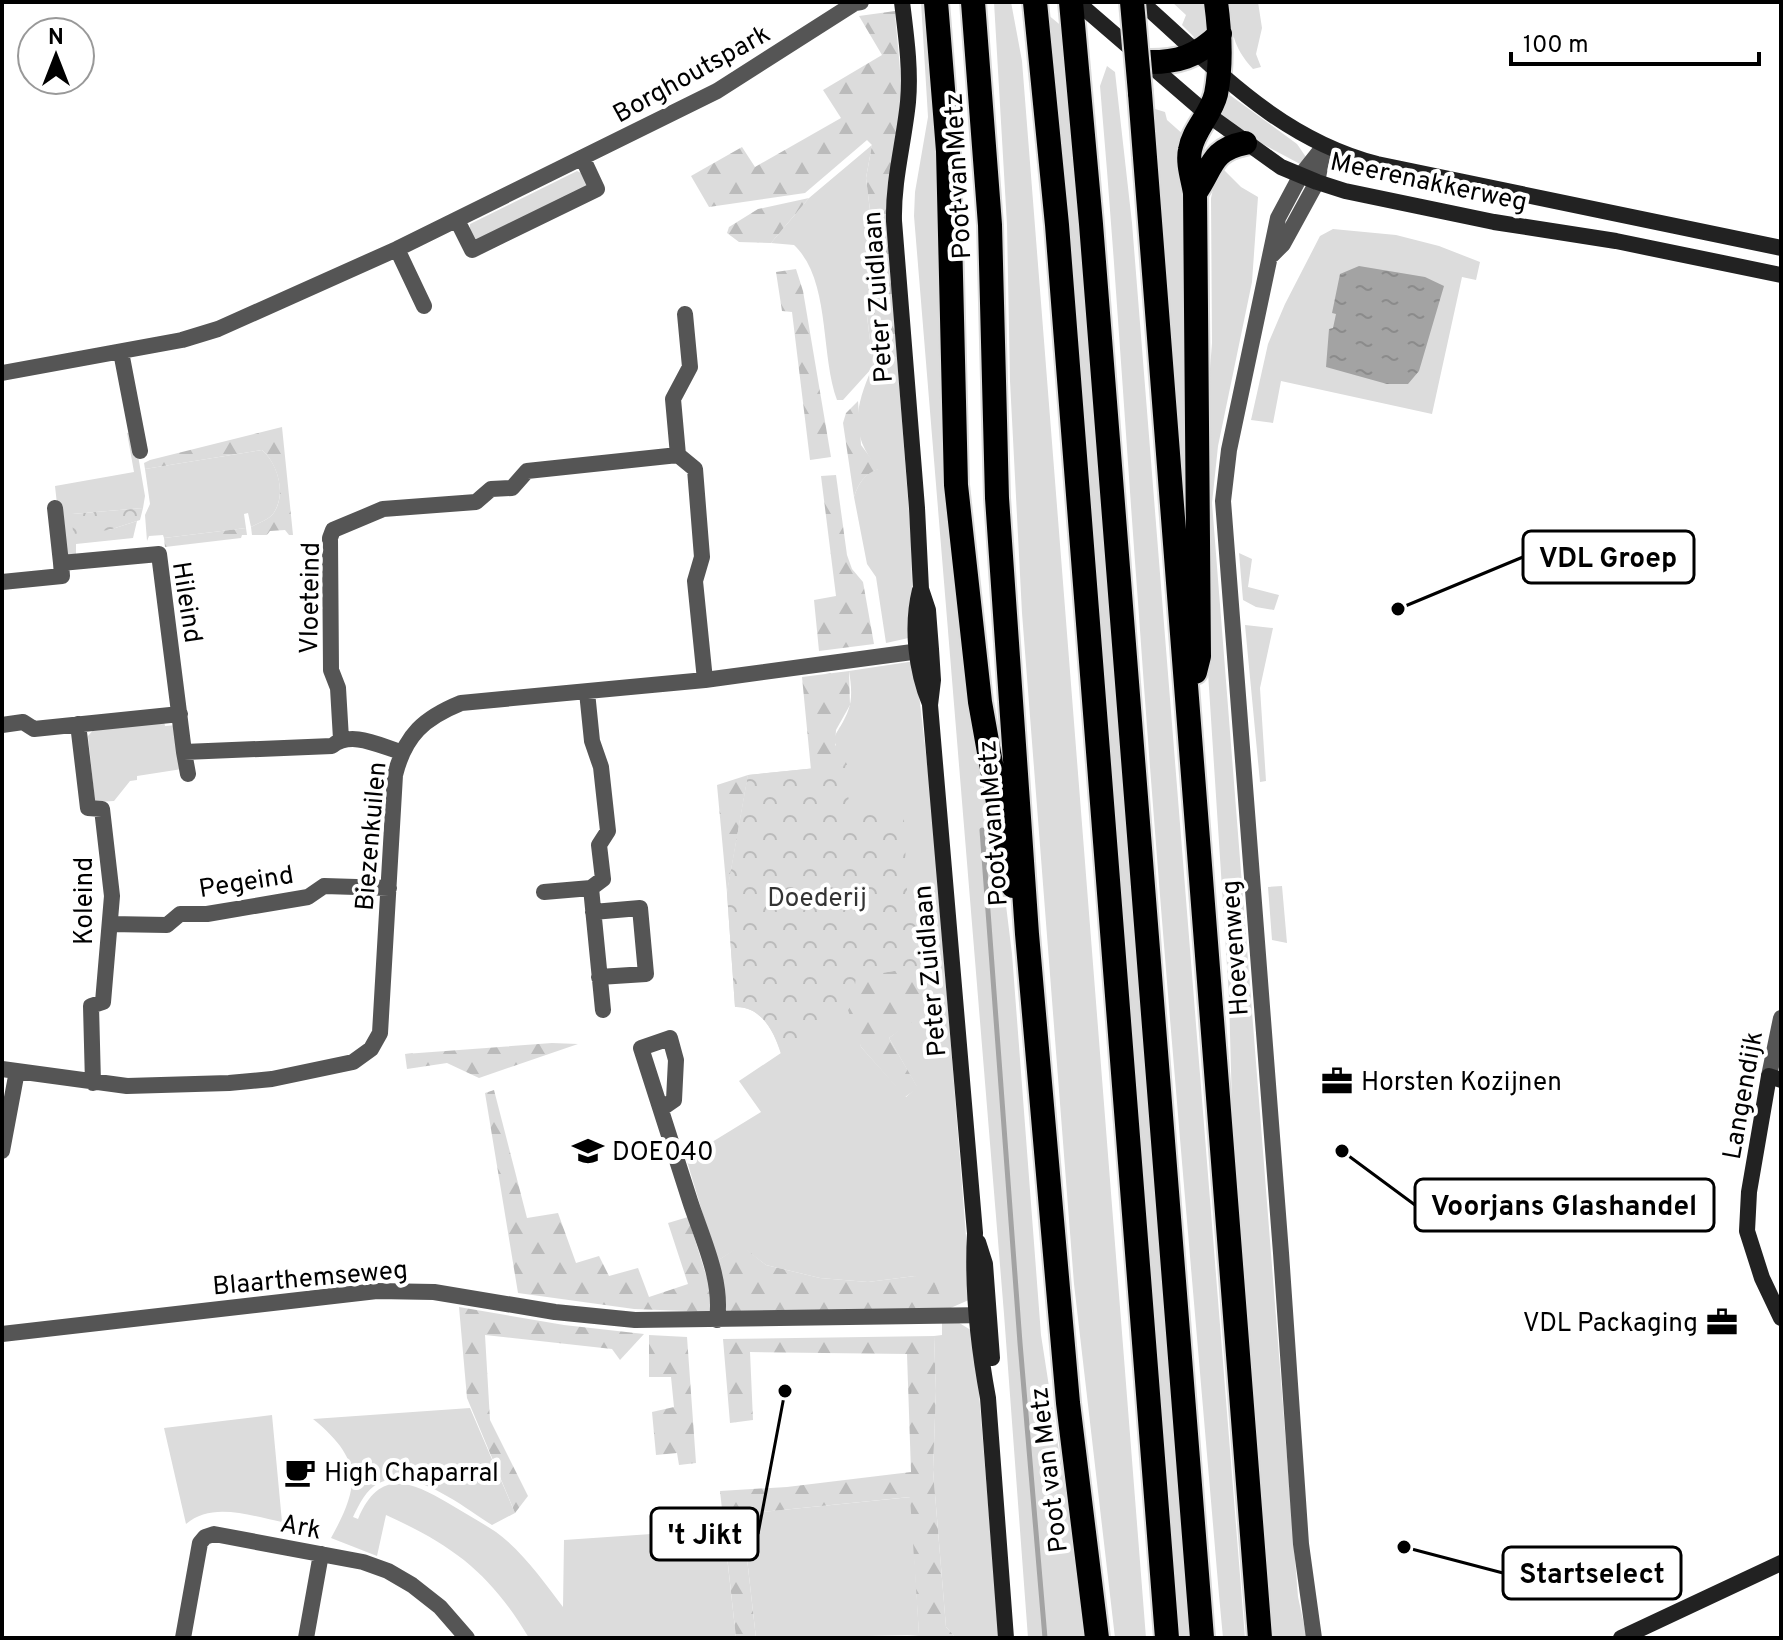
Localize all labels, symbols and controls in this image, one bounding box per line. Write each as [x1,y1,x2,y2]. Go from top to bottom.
north arrow [16,16,96,96]
scale bar [1511,16,1759,66]
street label: Borghoutspark [608,18,777,132]
text: N [48,25,64,52]
text: 100 m [1523,31,1589,61]
street label: Poot van Metz [939,92,980,260]
street label: Meerenakkerweg [1327,146,1530,220]
street label: Peter Zuidlaan [857,210,902,384]
callout: VDL Groep [1523,531,1694,583]
street label: Vloeteind [294,542,329,654]
text: VDL Groep [1539,542,1677,578]
street label: Hileind [163,559,208,645]
street label: Poot van Metz [972,739,1017,907]
street label: Biezenkuilen [350,760,395,912]
street label: Koleind [69,857,102,945]
street label: Pegeind [197,860,296,907]
street label: Hoevenweg [1215,879,1258,1017]
park label: Doederij [767,883,867,916]
street label: Peter Zuidlaan [908,884,955,1058]
street label: Langendijk [1717,1029,1772,1162]
office icon: Horsten Kozijnen [1320,1064,1354,1098]
place label: Horsten Kozijnen [1361,1067,1562,1100]
school or university icon: DOE040 [571,1134,605,1168]
place label: DOE040 [612,1137,714,1170]
callout: Voorjans Glashandel [1415,1179,1714,1231]
text: Voorjans Glashandel [1431,1190,1697,1226]
street label: Blaarthemseweg [211,1255,409,1304]
office icon: VDL Packaging [1705,1305,1739,1339]
place label: VDL Packaging [1523,1308,1698,1341]
street label: Poot van Metz [1024,1385,1077,1554]
cafe icon: High Chaparral [283,1455,317,1489]
place label: High Chaparral [324,1458,499,1491]
street label: Ark [277,1508,324,1549]
callout: 't Jikt [651,1508,758,1560]
text: 't Jikt [668,1519,742,1555]
callout: Startselect [1503,1547,1681,1599]
text: Startselect [1519,1558,1665,1594]

